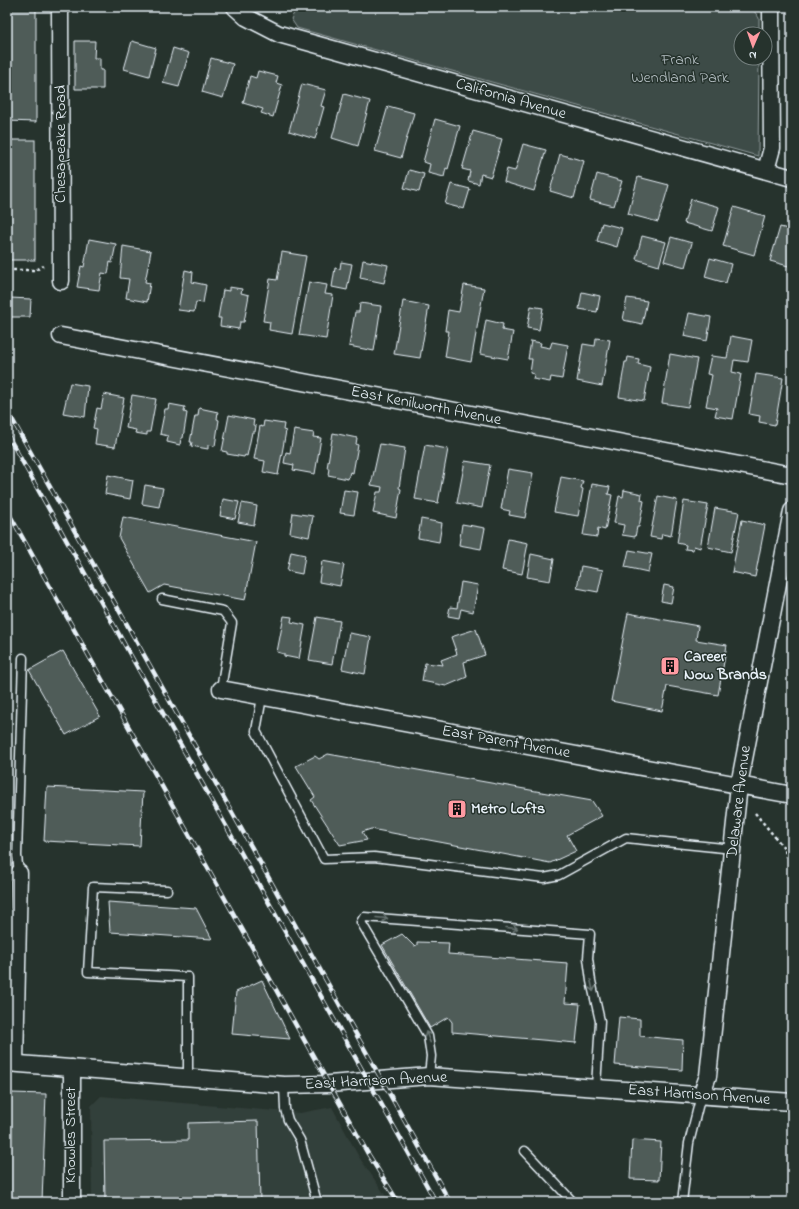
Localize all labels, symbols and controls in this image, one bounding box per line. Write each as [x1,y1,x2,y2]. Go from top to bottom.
north arrow [733,26,773,66]
text: N [749,47,757,63]
park label: Frank Wendland Park [631,48,730,90]
street label: California Avenue [453,72,570,126]
street label: Chesapeake Road [49,85,73,203]
street label: East Kenilworth Avenue [349,380,504,433]
place label: Career Now Brands [684,645,767,687]
building icon: Career Now Brands [659,655,681,677]
street label: East Parent Avenue [440,719,573,765]
street label: Delaware Avenue [720,743,758,861]
place label: Metro Lofts [471,797,545,821]
building icon: Metro Lofts [446,798,468,820]
one-way arrow [375,915,388,922]
one-way arrow [505,925,518,932]
one-way arrow [588,979,596,992]
one-way arrow [423,1032,431,1044]
street label: East Harrison Avenue [304,1065,449,1097]
street label: East Harrison Avenue [627,1078,772,1112]
street label: Knowles Street [59,1086,83,1183]

